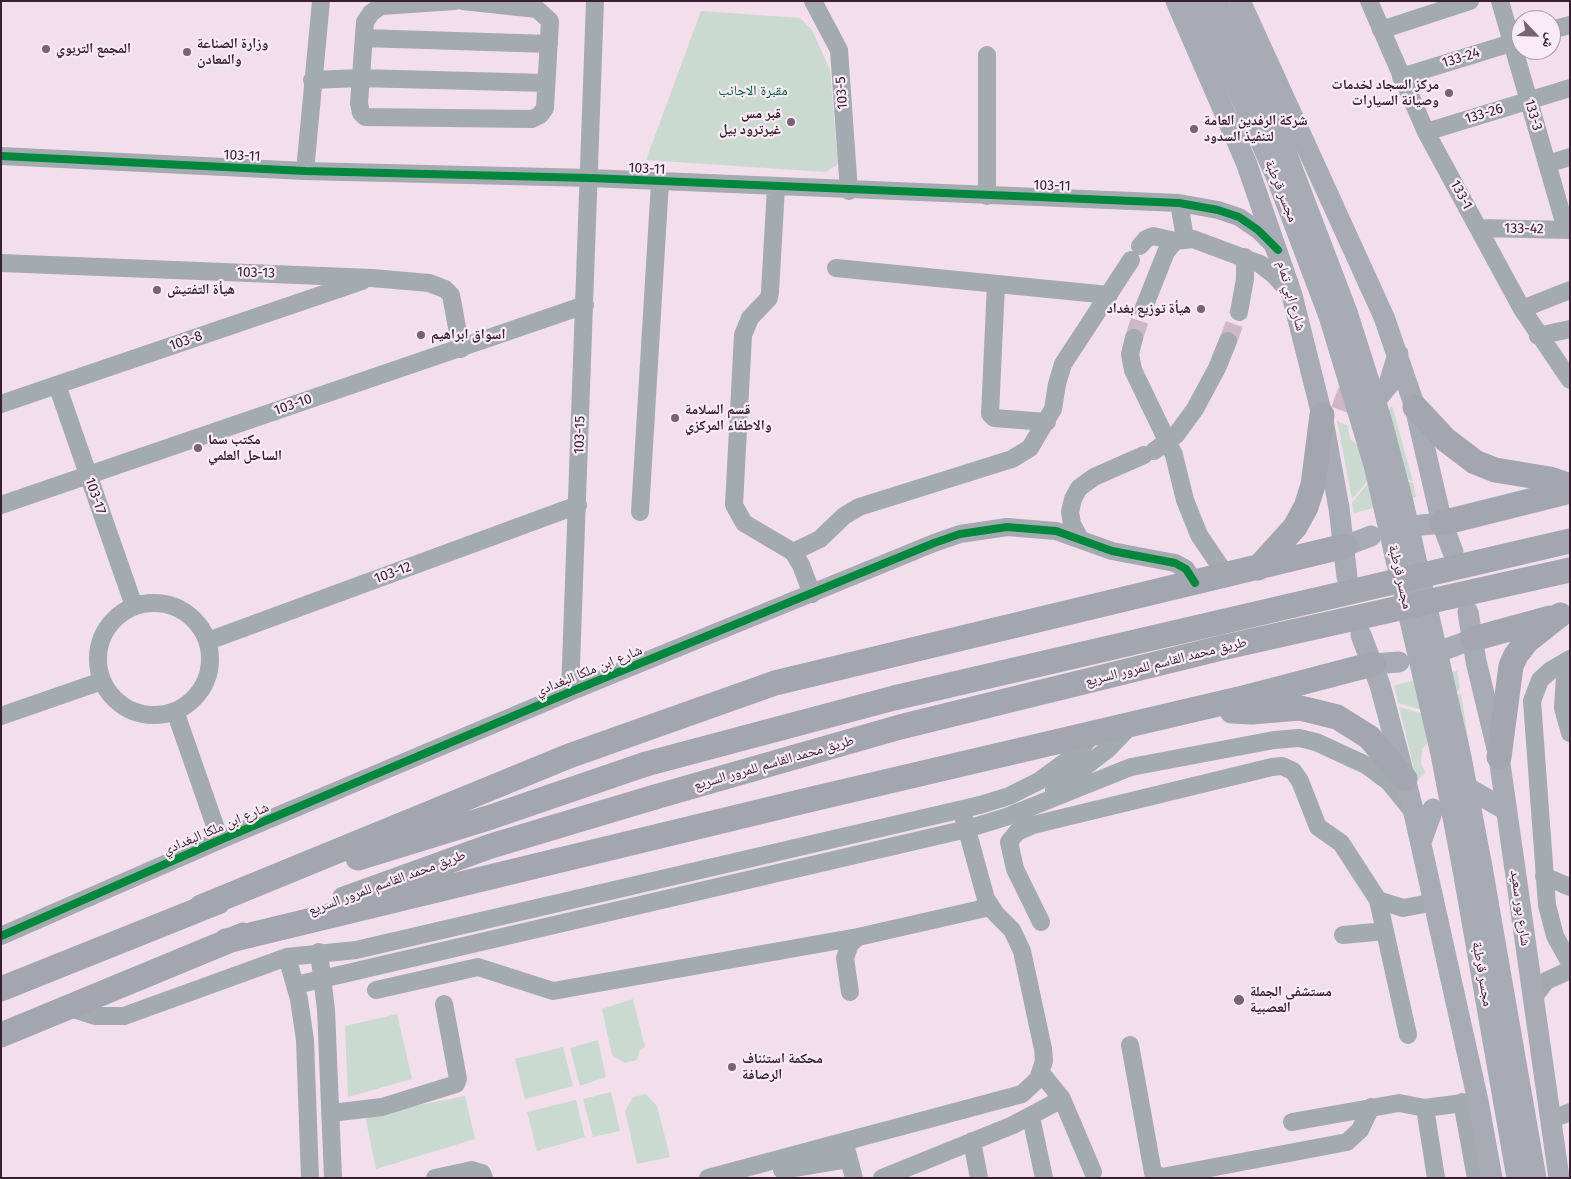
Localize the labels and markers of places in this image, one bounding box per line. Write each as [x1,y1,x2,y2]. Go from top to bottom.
place label: وزارة الصناعة والمعادن [197,36,268,68]
place label: المجمع التربوي [56,41,131,57]
marker: المجمع التربوي [40,43,52,55]
marker: وزارة الصناعة والمعادن [181,46,193,58]
place label: مركز السجاد لخدمات وصيانة السيارات [1331,77,1439,110]
marker: مركز السجاد لخدمات وصيانة السيارات [1443,87,1455,99]
place label: قبر مس غيرترود بيل [719,106,781,138]
place label: شركة الرفدين العامة لتنفيذ السدود [1204,113,1308,146]
marker: قبر مس غيرترود بيل [785,116,797,128]
marker: شركة الرفدين العامة لتنفيذ السدود [1188,123,1200,135]
place label: هيأة التفتيش [167,282,235,298]
marker: هيأة التفتيش [151,284,163,296]
place label: هيأة توزيع بغداد [1107,301,1191,317]
marker: هيأة توزيع بغداد [1195,303,1207,315]
place label: اسواق ابراهيم [431,327,505,343]
marker: اسواق ابراهيم [415,329,427,341]
place label: قسم السلامة والاطفاء المركزي [685,402,772,434]
marker: قسم السلامة والاطفاء المركزي [669,412,681,424]
place label: مكتب سما الساحل العلمي [208,432,282,464]
marker: مكتب سما الساحل العلمي [192,442,204,454]
place label: مستشفى الجملة العصبية [1250,984,1332,1016]
marker: مستشفى الجملة العصبية [1232,993,1246,1007]
place label: محكمة استئناف الرصافة [742,1051,823,1084]
marker: محكمة استئناف الرصافة [726,1061,738,1073]

